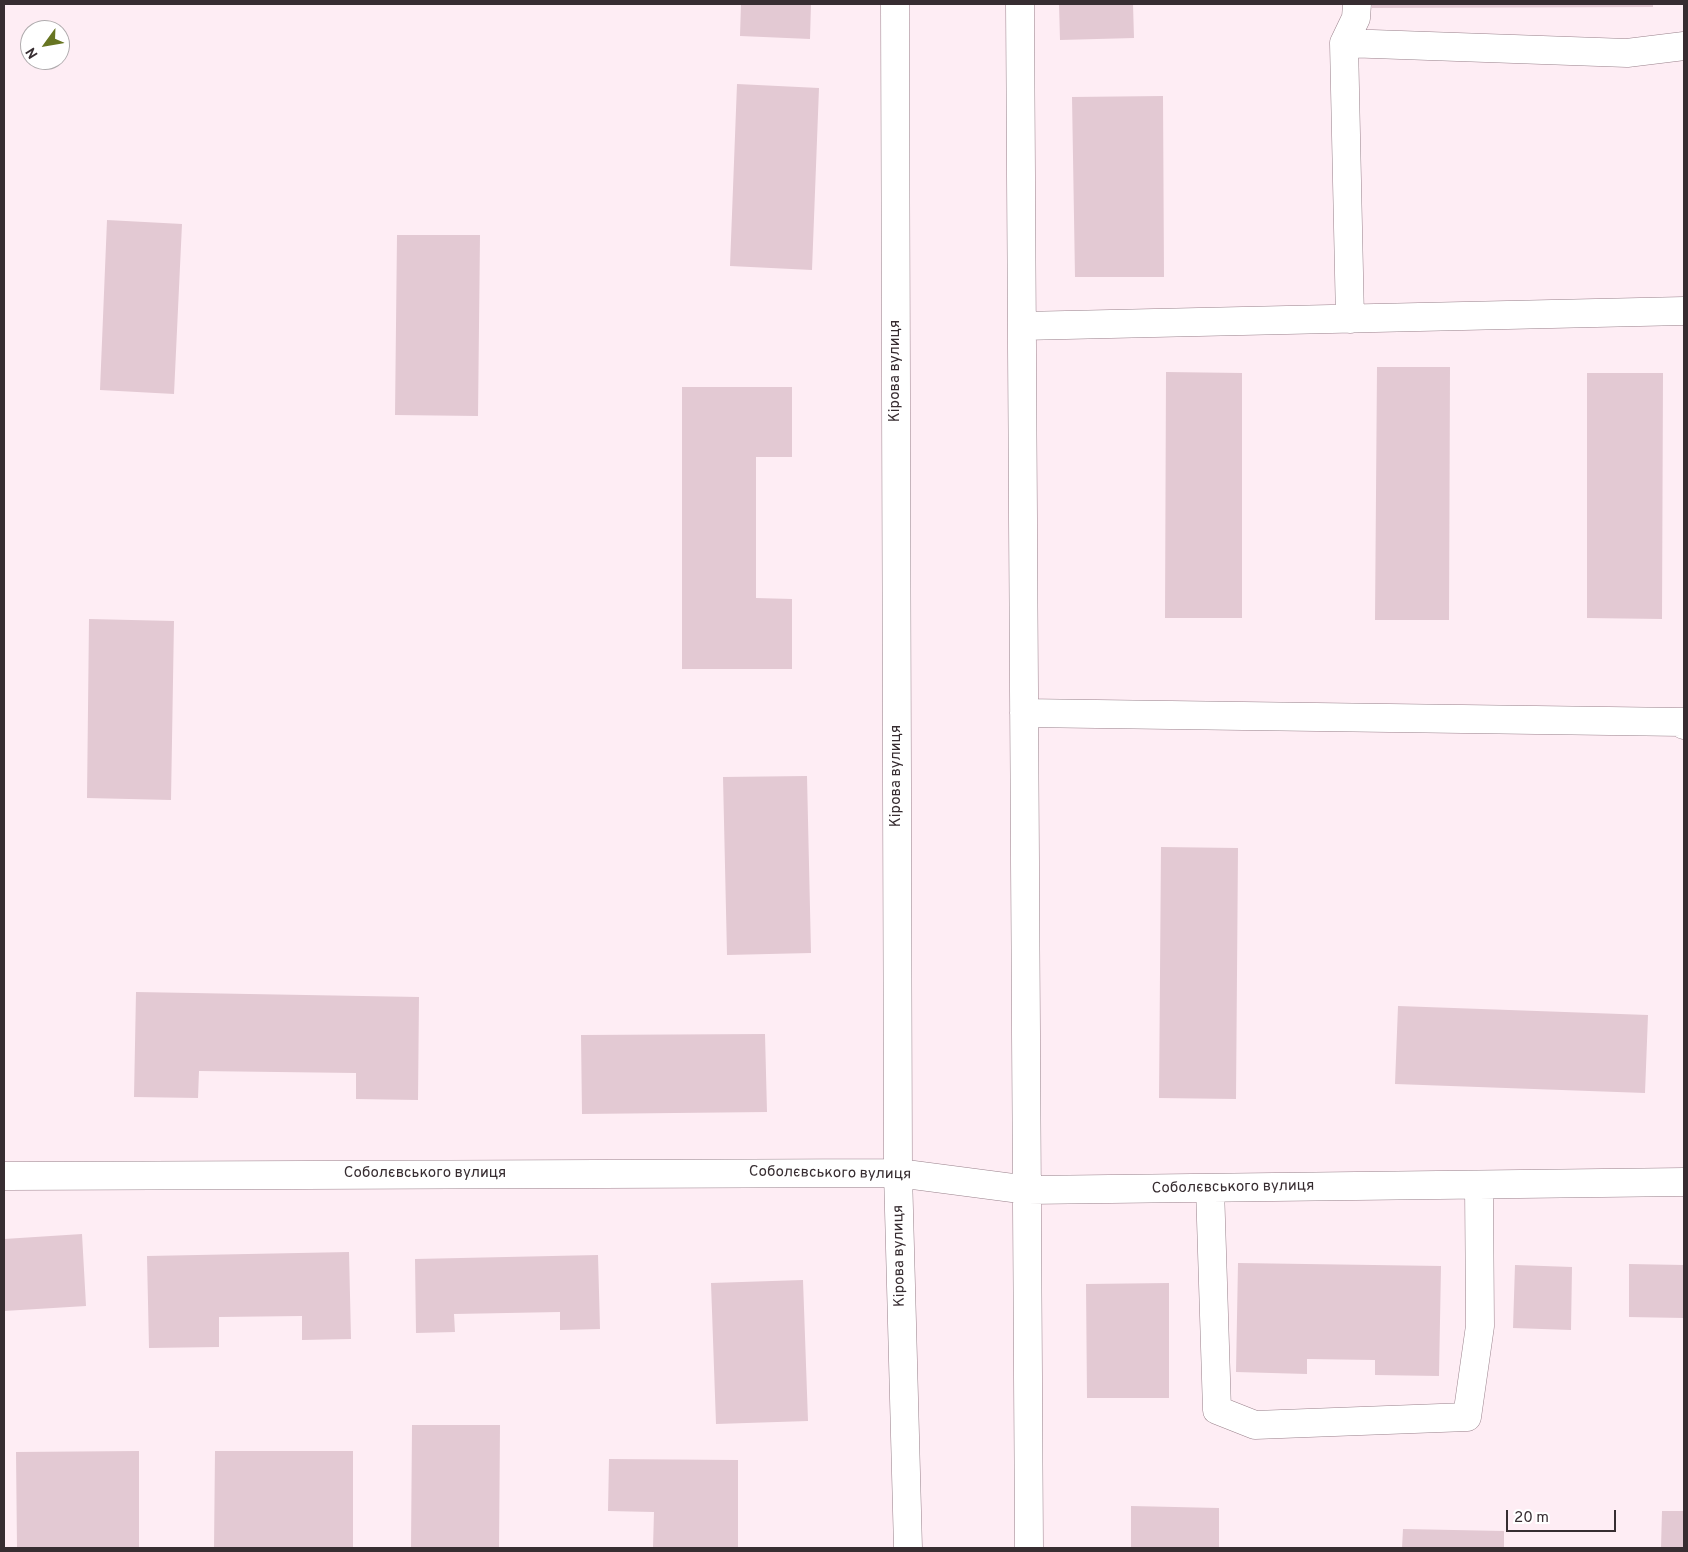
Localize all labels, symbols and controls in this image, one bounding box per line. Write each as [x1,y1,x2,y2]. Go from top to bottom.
north arrow [20,20,70,70]
text: N [23,44,43,61]
street label: Кірова вулиця [887,320,905,422]
street label: Кірова вулиця [888,725,906,827]
street label: Соболєвського вулиця [749,1164,911,1184]
street label: Соболєвського вулиця [344,1165,506,1183]
street label: Соболєвського вулиця [1152,1178,1314,1198]
street label: Кірова вулиця [890,1205,910,1307]
scale bar [1508,1500,1618,1532]
text: 20 m [1514,1509,1549,1528]

